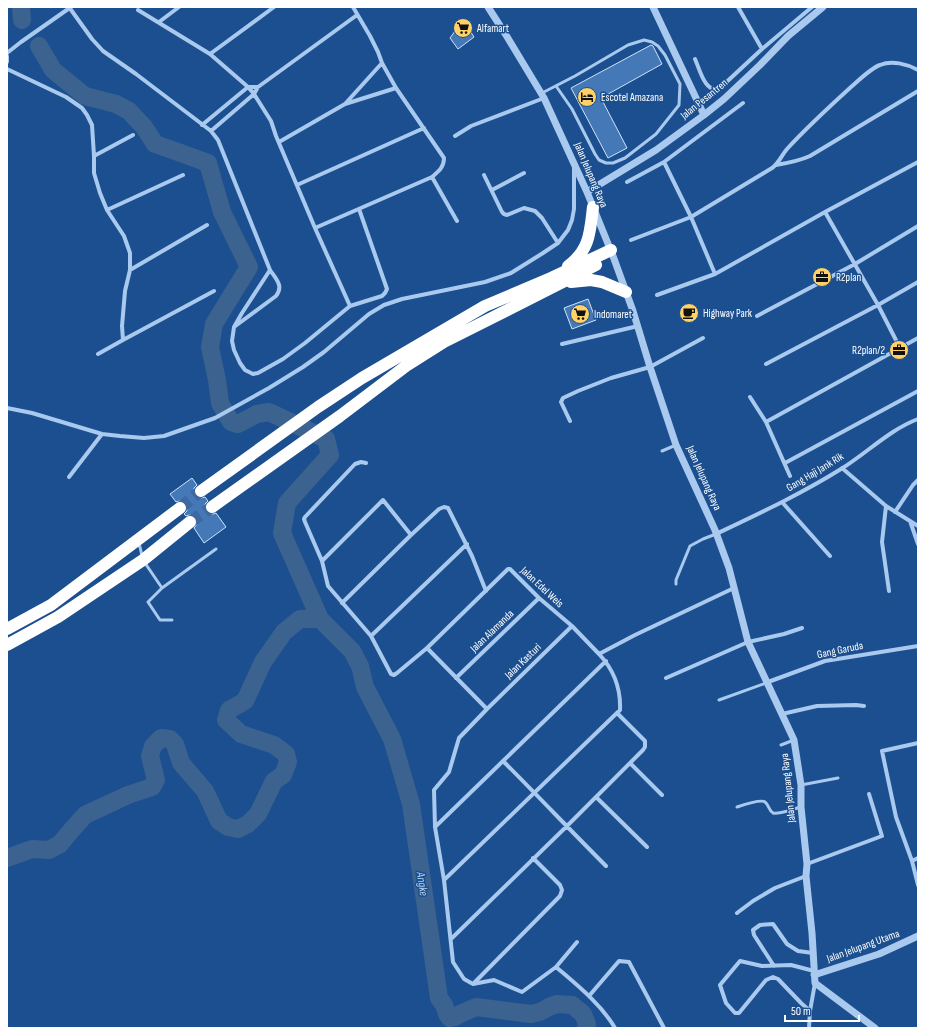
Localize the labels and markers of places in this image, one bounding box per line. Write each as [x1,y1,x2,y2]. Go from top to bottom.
supermarket icon: Alfamart [452,17,474,39]
place label: Alfamart [476,22,510,35]
hotel icon: Escotel Amazana [576,86,598,108]
place label: Escotel Amazana [601,91,663,104]
office icon: R2plan [811,266,833,288]
place label: R2plan [836,271,861,284]
cafe icon: Highway Park [678,302,700,324]
supermarket icon: Indomaret [569,303,591,325]
place label: Highway Park [703,307,753,320]
place label: Indomaret [594,308,633,321]
office icon: R2plan/2 [888,339,910,361]
place label: R2plan/2 [852,344,885,357]

